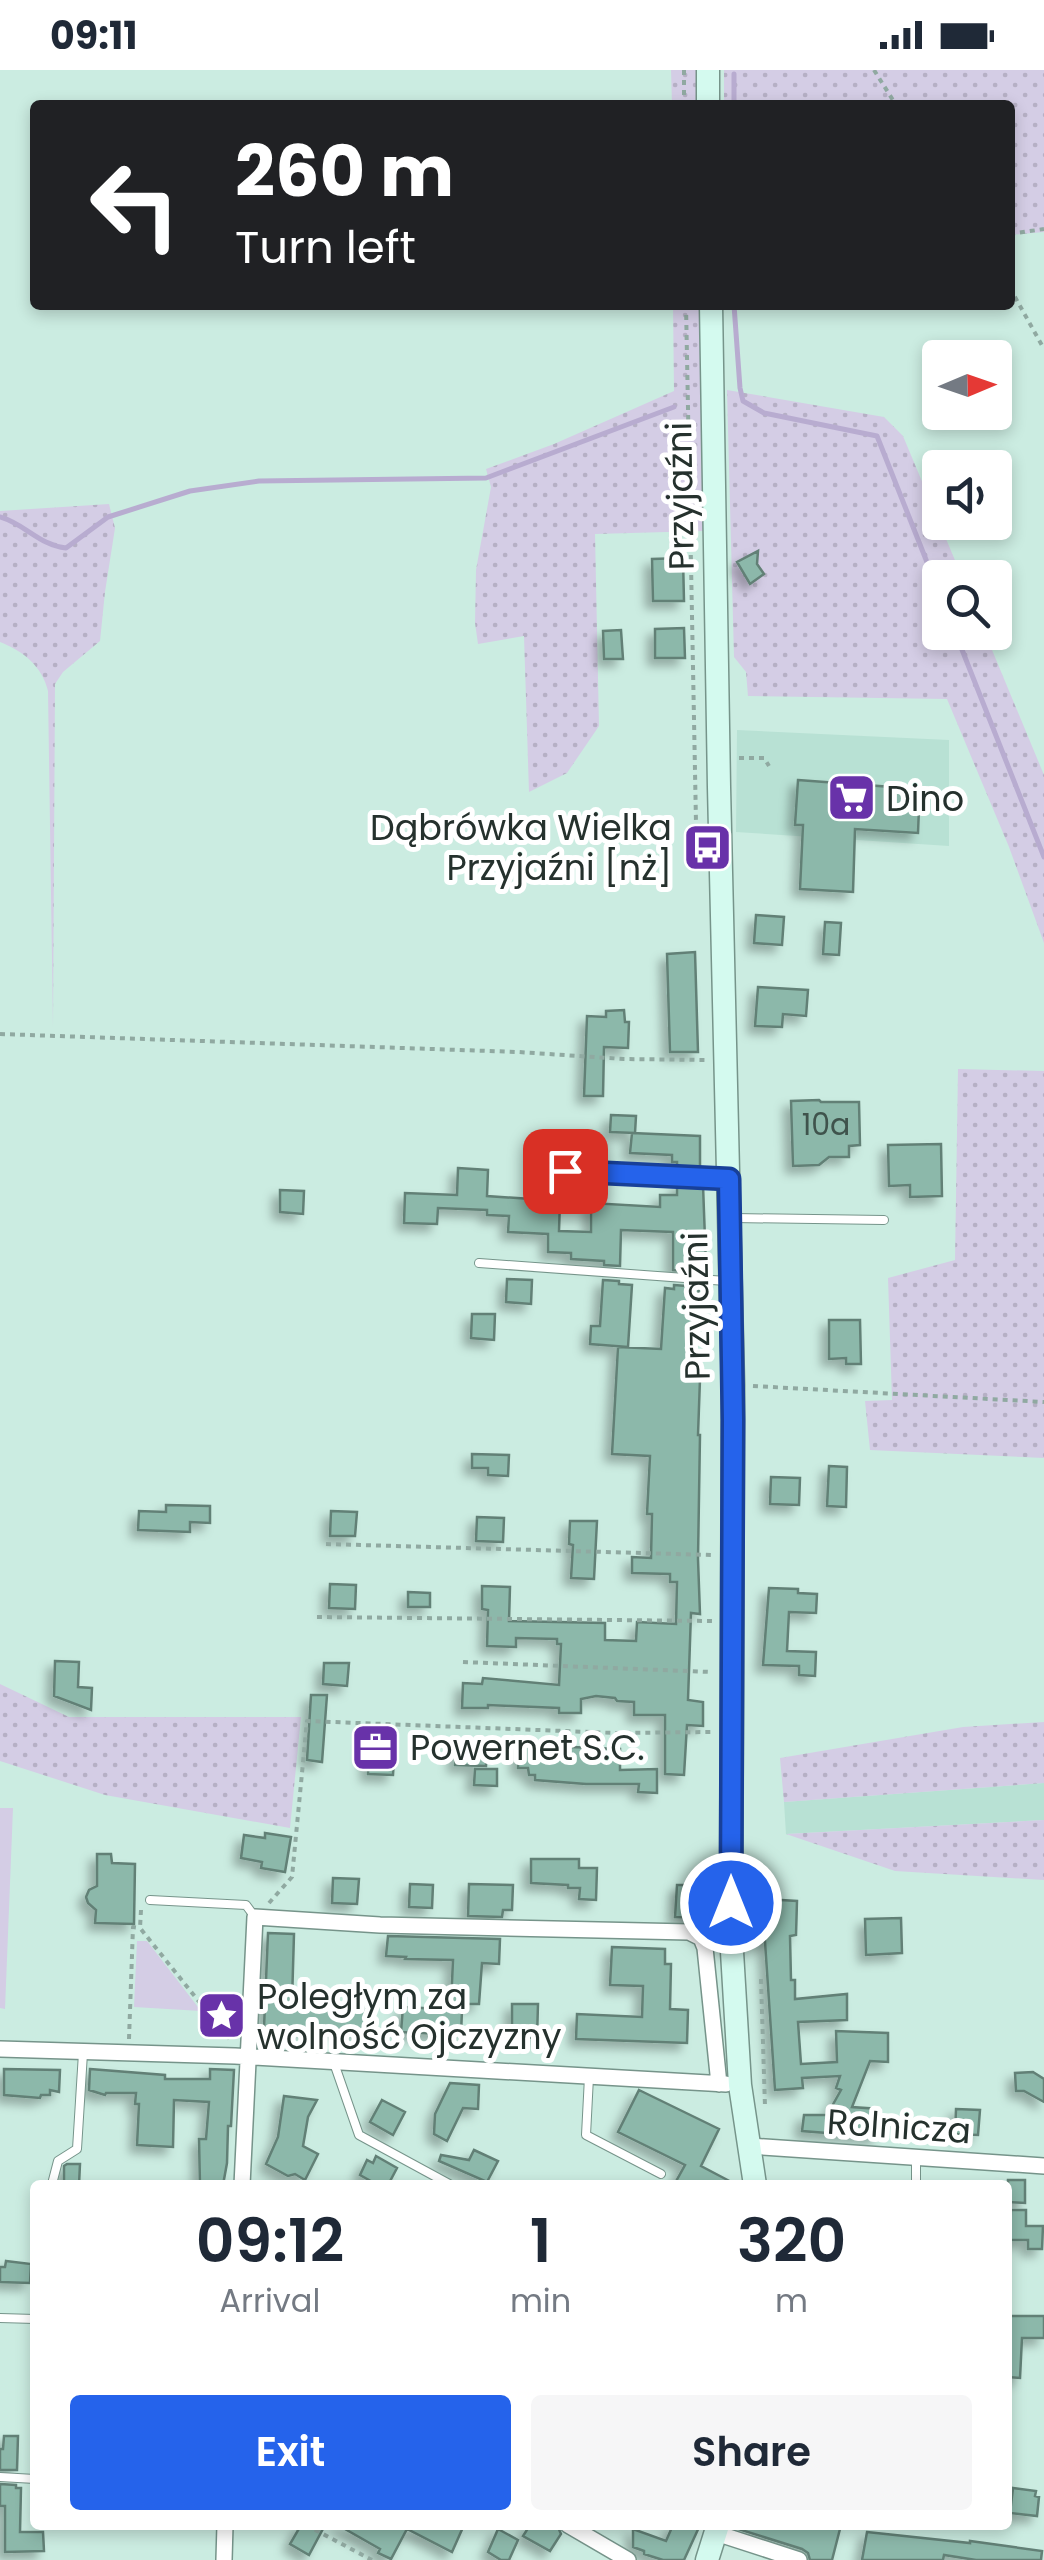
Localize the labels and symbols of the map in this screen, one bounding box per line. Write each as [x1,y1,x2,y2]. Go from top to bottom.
north arrow [922,340,1012,430]
street label: Przyjaźni [654,421,706,571]
supermarket icon: Dino [825,772,877,824]
place label: Dino [886,774,964,823]
place label: Dąbrówka Wielka Przyjaźni [nż] [370,803,672,892]
bus stop icon: Dąbrówka Wielka Przyjaźni [nż] [681,821,733,873]
house number: 10a [802,1103,850,1146]
pin [523,1129,608,1214]
street label: Przyjaźni [670,1231,722,1381]
office icon: Powernet S.C. [349,1721,401,1773]
place label: Powernet S.C. [410,1723,645,1772]
position arrow [679,1851,783,1955]
place label: Poległym za wolność Ojczyzny [257,1972,562,2061]
place icon: Poległym za wolność Ojczyzny [196,1990,248,2042]
street label: Rolnicza [825,2097,973,2155]

